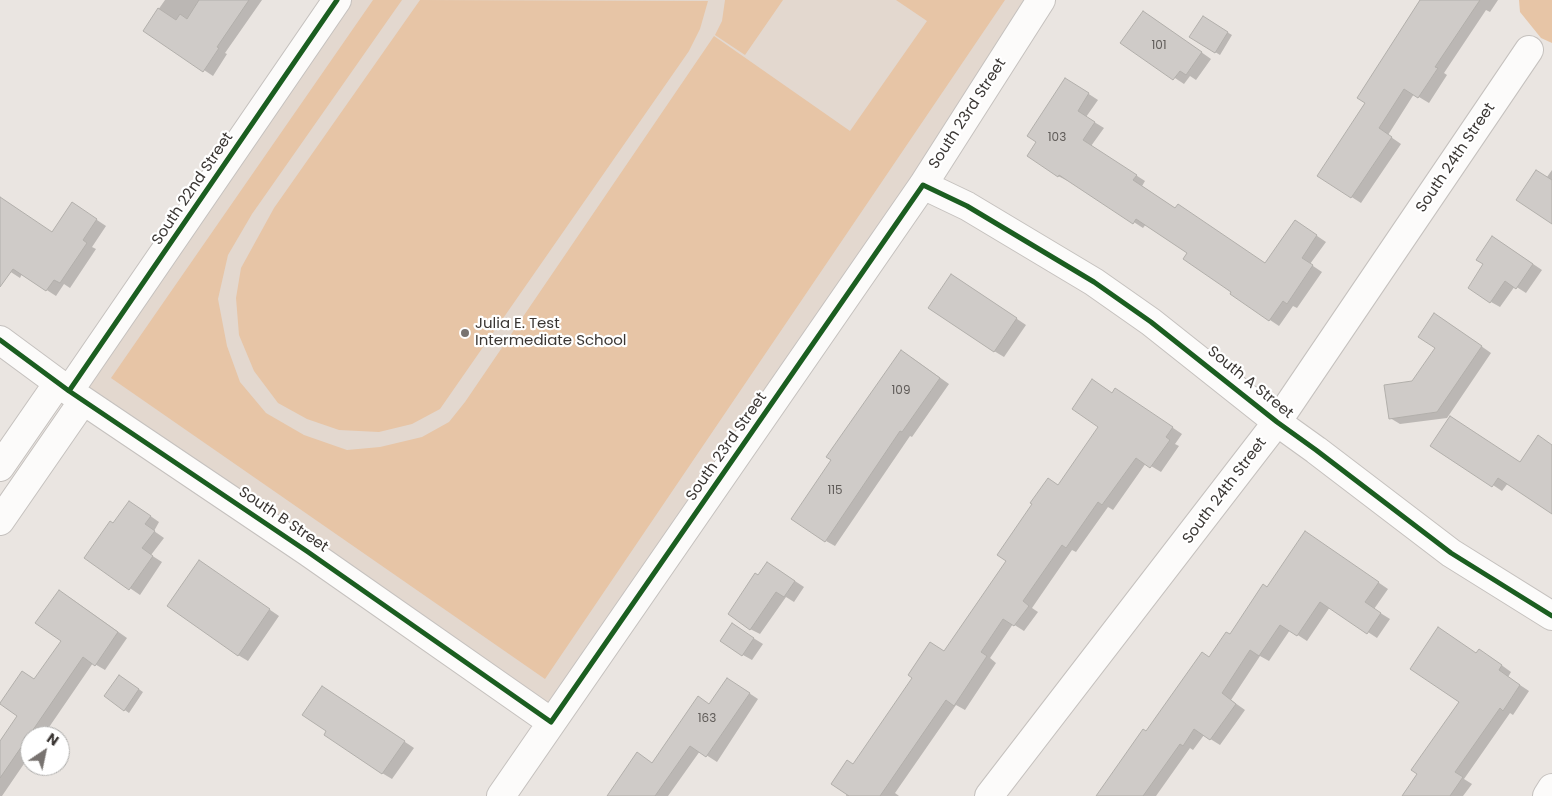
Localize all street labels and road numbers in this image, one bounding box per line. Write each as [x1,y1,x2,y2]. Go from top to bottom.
street label: South 23rd Street [926,55,1010,173]
street label: South 24th Street [1413,100,1499,216]
street label: South 22nd Street [149,129,237,249]
street label: South A Street [1203,343,1297,423]
street label: South 23rd Street [683,389,771,505]
street label: South 24th Street [1179,434,1271,548]
street label: South B Street [235,483,331,557]

